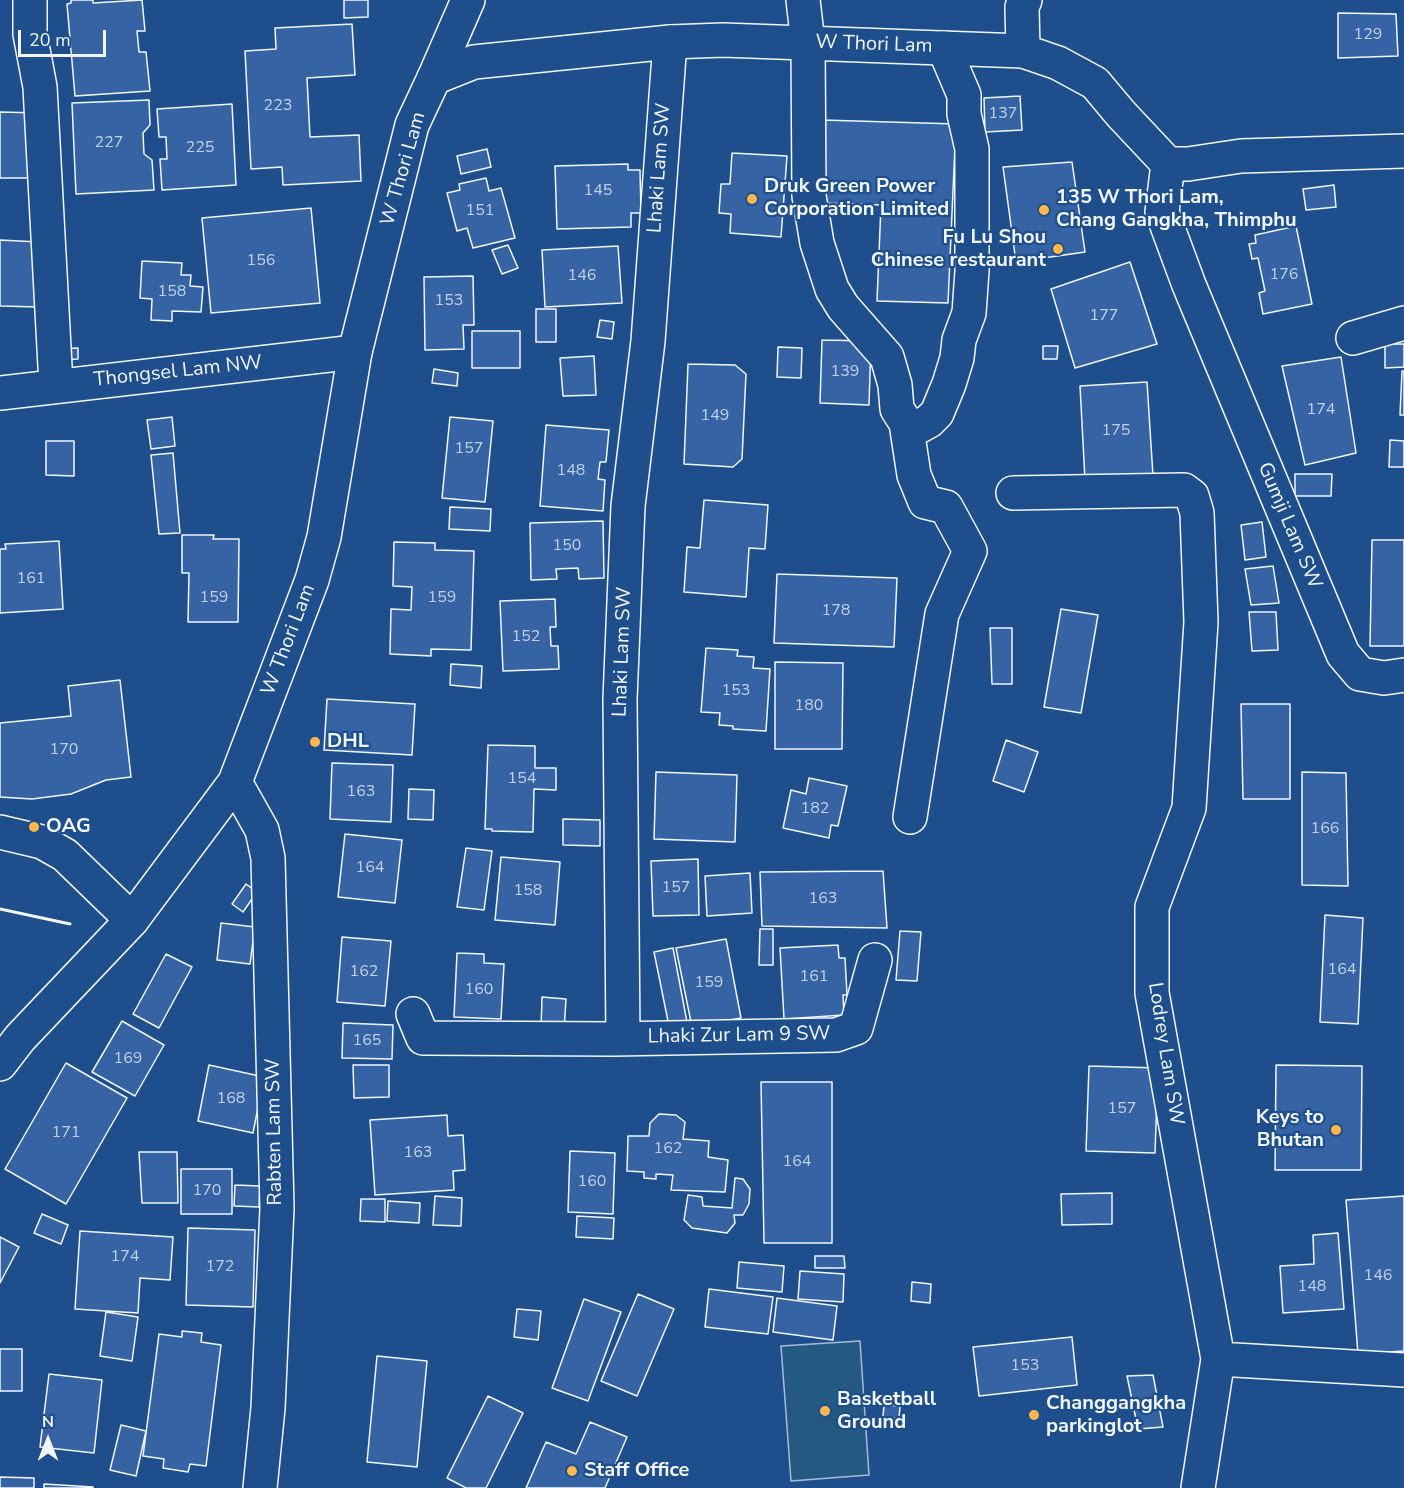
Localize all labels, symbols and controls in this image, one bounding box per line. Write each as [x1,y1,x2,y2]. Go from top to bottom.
scale bar [21,18,110,56]
house number: 129 [1354,25,1382,45]
text: 20 m [29,28,71,52]
street label: W Thori Lam [815,31,933,59]
house number: 223 [264,96,292,116]
street label: Lhaki Lam SW [643,102,677,234]
house number: 137 [989,104,1017,124]
street label: W Thori Lam [376,109,432,229]
house number: 227 [95,133,123,153]
house number: 225 [186,138,214,158]
place label: Druk Green Power Corporation Limited [764,175,949,222]
house number: 145 [584,181,612,201]
place label: 135 W Thori Lam, Chang Gangkha, Thimphu [1056,186,1297,233]
marker: Druk Green Power Corporation Limited [745,192,759,206]
house number: 151 [466,201,494,221]
marker: 135 W Thori Lam, Chang Gangkha, Thimphu [1037,203,1051,217]
place label: Fu Lu Shou Chinese restaurant [871,226,1046,273]
marker: Fu Lu Shou Chinese restaurant [1051,242,1065,256]
house number: 156 [247,251,275,271]
house number: 176 [1270,265,1298,285]
house number: 146 [568,266,596,286]
house number: 158 [158,282,186,302]
house number: 153 [435,291,463,311]
house number: 177 [1090,306,1118,326]
street label: Thongsel Lam NW [92,351,264,393]
house number: 139 [831,362,859,382]
house number: 174 [1307,400,1335,420]
house number: 149 [701,406,729,426]
house number: 175 [1102,421,1130,441]
house number: 157 [455,439,483,459]
street label: Gumji Lam SW [1252,459,1326,593]
house number: 148 [557,461,585,481]
house number: 150 [553,536,581,556]
house number: 161 [17,569,45,589]
street label: W Thori Lam [257,581,321,699]
street label: Lhaki Lam SW [609,586,637,718]
house number: 159 [200,588,228,608]
house number: 159 [428,588,456,608]
house number: 178 [822,601,850,621]
house number: 152 [512,627,540,647]
house number: 153 [722,681,750,701]
house number: 180 [795,696,823,716]
place label: DHL [327,730,369,754]
marker: DHL [308,735,322,749]
house number: 170 [50,740,78,760]
house number: 154 [508,769,536,789]
house number: 163 [347,782,375,802]
house number: 182 [801,799,829,819]
place label: OAG [46,815,91,839]
house number: 166 [1311,819,1339,839]
marker: OAG [27,820,41,834]
house number: 164 [356,858,384,878]
house number: 157 [662,878,690,898]
house number: 158 [514,881,542,901]
house number: 163 [809,889,837,909]
house number: 164 [1328,960,1356,980]
house number: 162 [350,962,378,982]
house number: 161 [800,967,828,987]
house number: 159 [695,973,723,993]
house number: 160 [465,980,493,1000]
street label: Lodrey Lam SW [1142,981,1188,1127]
street label: Lhaki Zur Lam 9 SW [647,1022,831,1050]
house number: 165 [353,1031,381,1051]
house number: 169 [114,1049,142,1069]
street label: Rabten Lam SW [262,1058,288,1206]
house number: 168 [217,1089,245,1109]
house number: 157 [1108,1099,1136,1119]
place label: Keys to Bhutan [1256,1106,1324,1153]
house number: 171 [52,1123,80,1143]
marker: Keys to Bhutan [1329,1123,1343,1137]
house number: 162 [654,1139,682,1159]
house number: 163 [404,1143,432,1163]
house number: 164 [783,1152,811,1172]
house number: 160 [578,1172,606,1192]
house number: 170 [193,1181,221,1201]
house number: 174 [111,1247,139,1267]
house number: 172 [206,1257,234,1277]
house number: 146 [1364,1266,1392,1286]
house number: 148 [1298,1277,1326,1297]
house number: 153 [1011,1356,1039,1376]
place label: Basketball Ground [837,1388,936,1435]
place label: Changgangkha parkinglot [1046,1392,1186,1439]
marker: Basketball Ground [818,1404,832,1418]
marker: Changgangkha parkinglot [1027,1408,1041,1422]
north arrow [18,1410,78,1470]
text: N [42,1411,54,1433]
place label: Staff Office [584,1459,689,1483]
marker: Staff Office [565,1464,579,1478]

